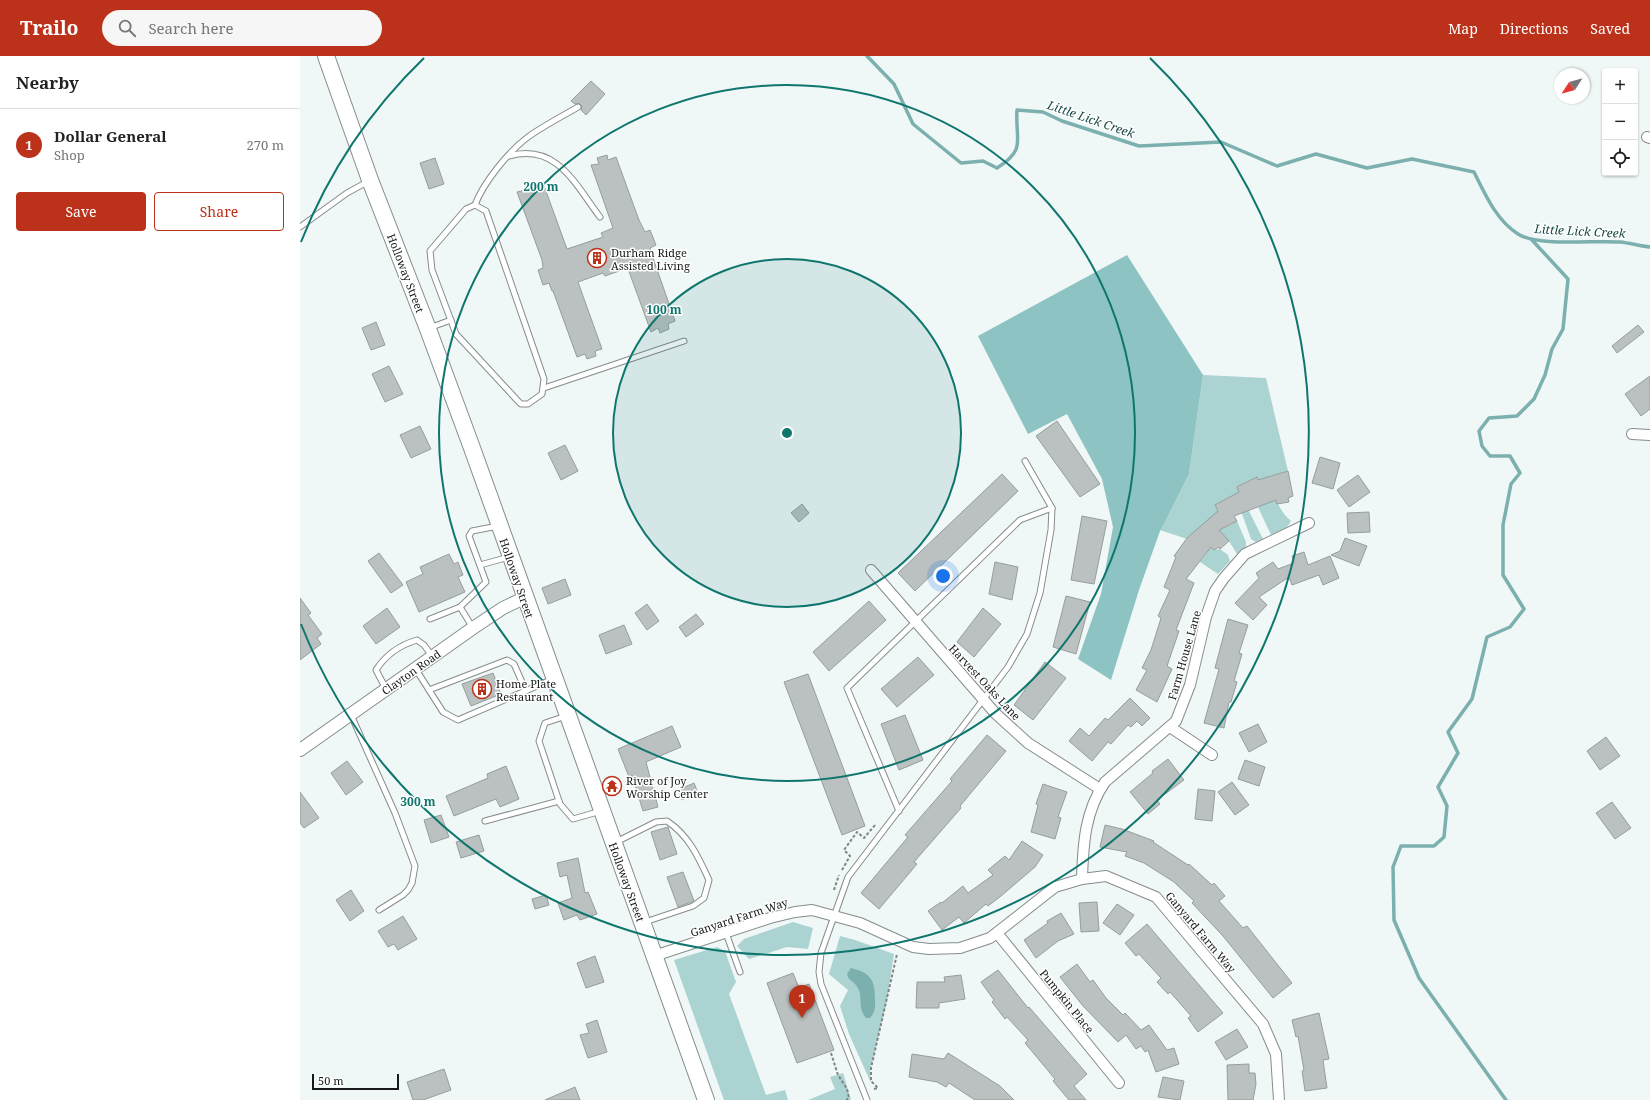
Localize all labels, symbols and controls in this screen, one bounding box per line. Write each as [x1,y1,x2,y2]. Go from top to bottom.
search box [102,10,382,46]
text: Trailo [20,15,78,41]
icon: search [116,17,138,39]
text: Search here [148,18,234,38]
text: Map [1448,19,1478,38]
text: Directions [1500,19,1568,38]
text: Saved [1590,19,1630,38]
north arrow [1554,68,1590,104]
map controls [1602,68,1638,176]
button: + [1602,68,1638,104]
text: Nearby [16,71,79,94]
water label: Little Lick Creek [1044,96,1138,142]
button: − [1602,104,1638,140]
text: Dollar General [54,126,167,146]
text: 1 [25,136,33,154]
text: 270 m [247,136,284,154]
button: locate [1602,140,1638,176]
text: Shop [54,146,85,164]
text: 200 m [523,178,559,195]
button: Save [16,192,146,231]
button: Share [154,192,284,231]
water label: Little Lick Creek [1533,220,1627,242]
street label: Holloway Street [384,231,428,315]
place label: Durham Ridge Assisted Living [611,245,690,273]
building icon: Durham Ridge Assisted Living [586,247,608,269]
text: 100 m [646,301,682,318]
centre of rings [780,426,794,440]
street label: Holloway Street [496,536,538,620]
your location [933,566,953,586]
street label: Farm House Lane [1164,608,1204,702]
street label: Harvest Oaks Lane [946,641,1024,723]
street label: Clayton Road [378,646,444,698]
place label: Home Plate Restaurant [496,676,556,704]
building icon: Home Plate Restaurant [471,678,493,700]
place label: River of Joy Worship Center [626,773,709,801]
temple icon: River of Joy Worship Center [601,775,623,797]
text: 300 m [400,793,436,810]
street label: Holloway Street [606,840,648,924]
street label: Ganyard Farm Way [1163,888,1240,976]
street label: Ganyard Farm Way [688,894,790,940]
street label: Pumpkin Place [1037,966,1098,1036]
pin: 1 [789,985,815,1018]
scale bar [312,1072,399,1091]
text: 50 m [318,1073,344,1088]

